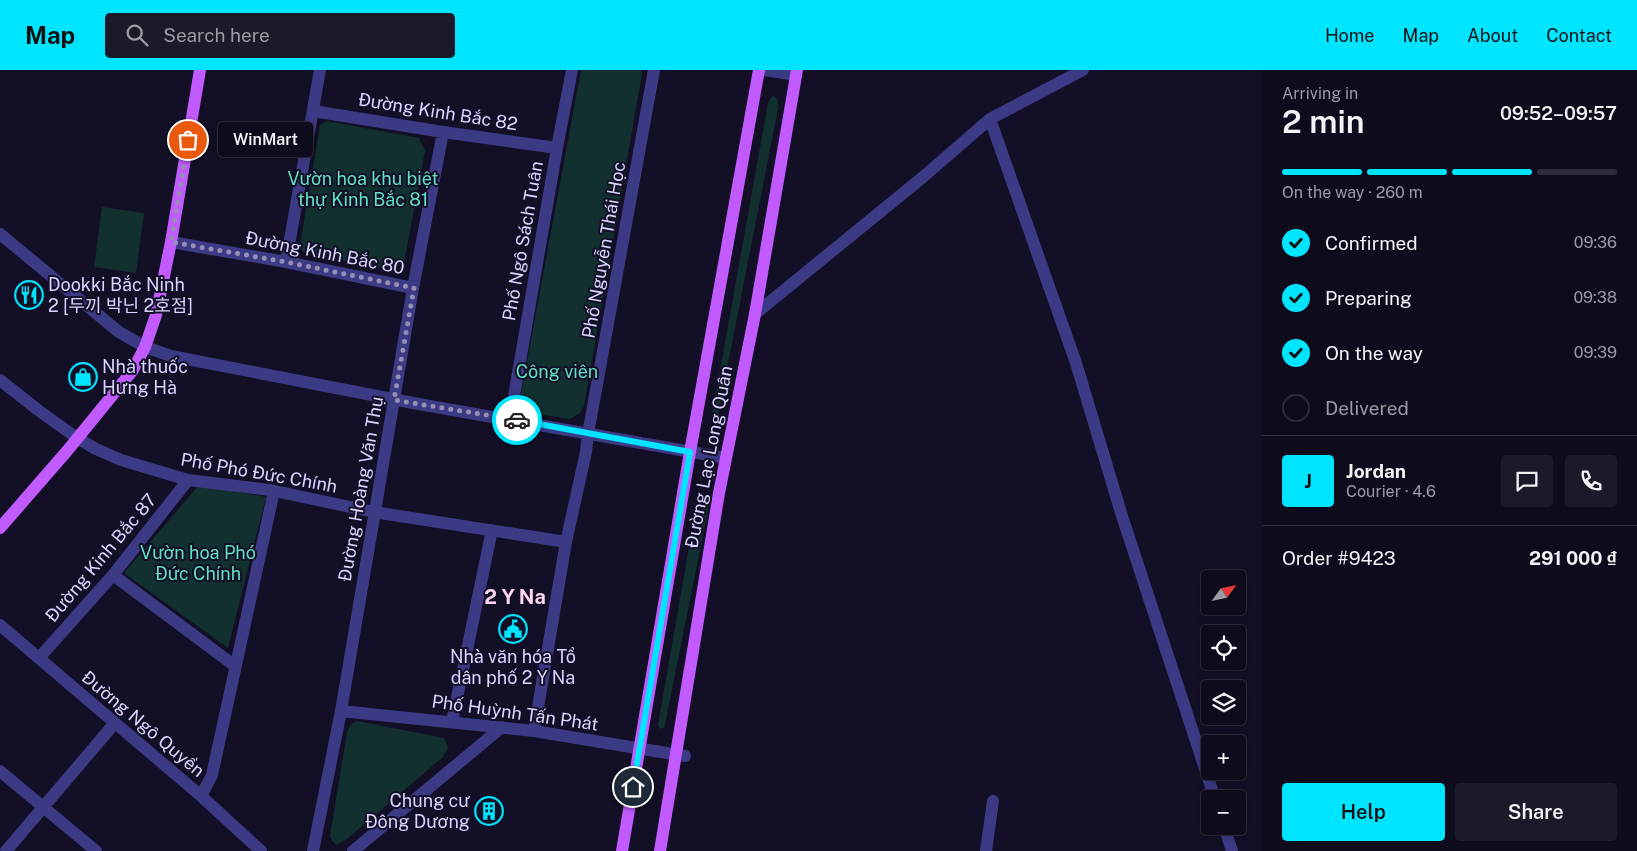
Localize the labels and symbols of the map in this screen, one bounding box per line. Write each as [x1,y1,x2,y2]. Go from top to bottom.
street label: Đường Kinh Bắc 82 [357,89,519,134]
pin [167,119,209,161]
callout: WinMart [218,122,313,158]
street label: Phố Ngô Sách Tuân [498,159,547,322]
street label: Phố Nguyễn Thái Học [578,160,629,340]
park label: Vườn hoa khu biệt thự Kinh Bắc 81 [287,168,439,210]
street label: Đường Kinh Bắc 80 [244,227,406,278]
place label: Dookki Bắc Ninh 2 [두끼 박닌 2호점] [48,274,193,316]
restaurant icon: Dookki Bắc Ninh 2 [두끼 박닌 2호점] [14,280,44,310]
place label: Nhà thuốc Hưng Hà [102,356,188,398]
park label: Công viên [516,361,598,382]
shop icon: Nhà thuốc Hưng Hà [68,362,98,392]
street label: Đường Lạc Long Quân [681,364,737,550]
street label: Đường Hoàng Văn Thụ [334,395,387,583]
courier [492,395,542,445]
street label: Phố Phó Đức Chính [179,448,339,497]
street label: Đường Kinh Bắc 87 [41,489,160,626]
park label: Vườn hoa Phó Đức Chính [140,542,256,584]
north arrow [1201,570,1246,615]
district label: 2 Y Na [484,585,546,609]
public building icon: Nhà văn hóa Tổ dân phố 2 Y Na [498,614,528,644]
place label: Nhà văn hóa Tổ dân phố 2 Y Na [450,646,576,688]
street label: Đường Ngô Quyền [78,666,209,781]
street label: Phố Huỳnh Tấn Phát [430,690,600,735]
pin [612,766,654,808]
place label: Chung cư Đông Dương [365,790,470,832]
building icon: Chung cư Đông Dương [474,796,504,826]

